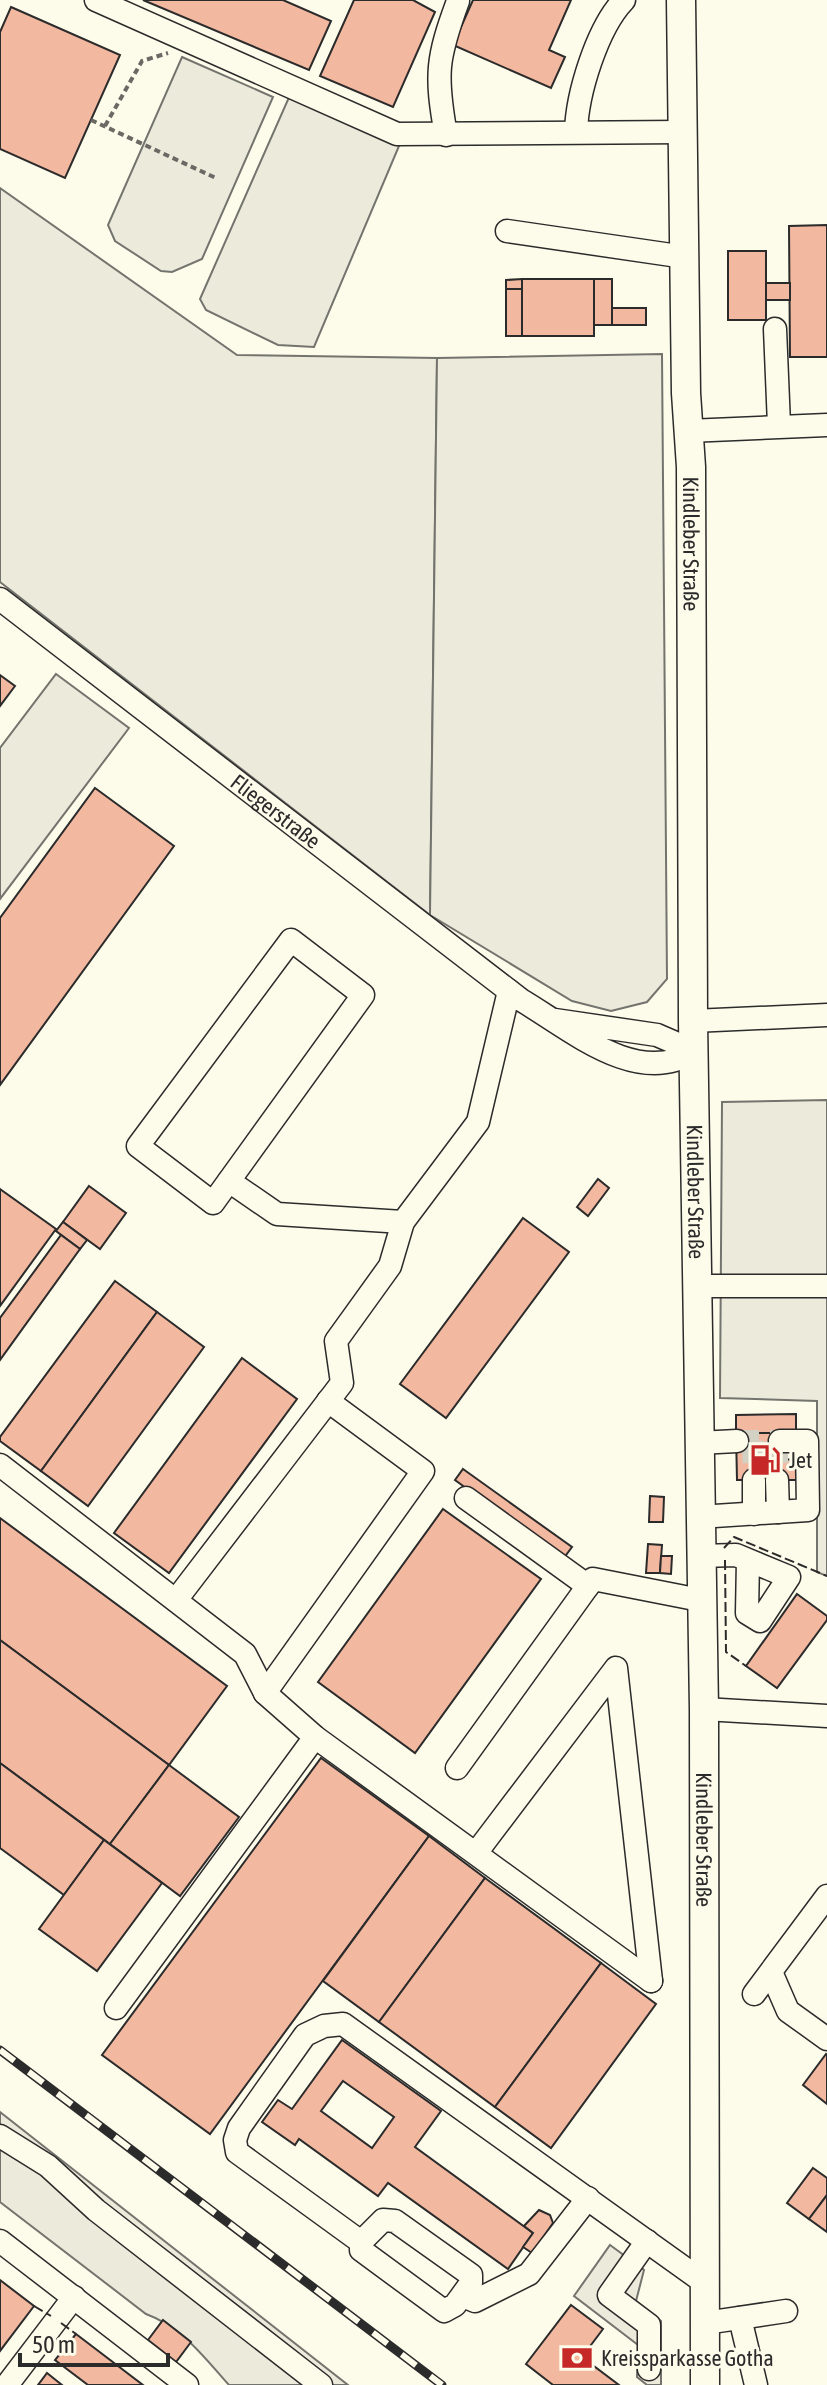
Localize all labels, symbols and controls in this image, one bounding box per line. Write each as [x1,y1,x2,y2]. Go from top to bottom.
street label: Kindleber Straße [678,476,705,611]
street label: Fliegerstraße [226,769,326,854]
street label: Kindleber Straße [682,1124,710,1259]
fuel station icon: Jet [748,1443,782,1477]
place label: Jet [789,1447,812,1473]
street label: Kindleber Straße [691,1772,717,1907]
scale bar [20,2317,168,2367]
text: 50 m [32,2331,75,2358]
bank icon: Kreissparkasse Gotha [560,2341,594,2375]
place label: Kreissparkasse Gotha [601,2345,774,2371]

